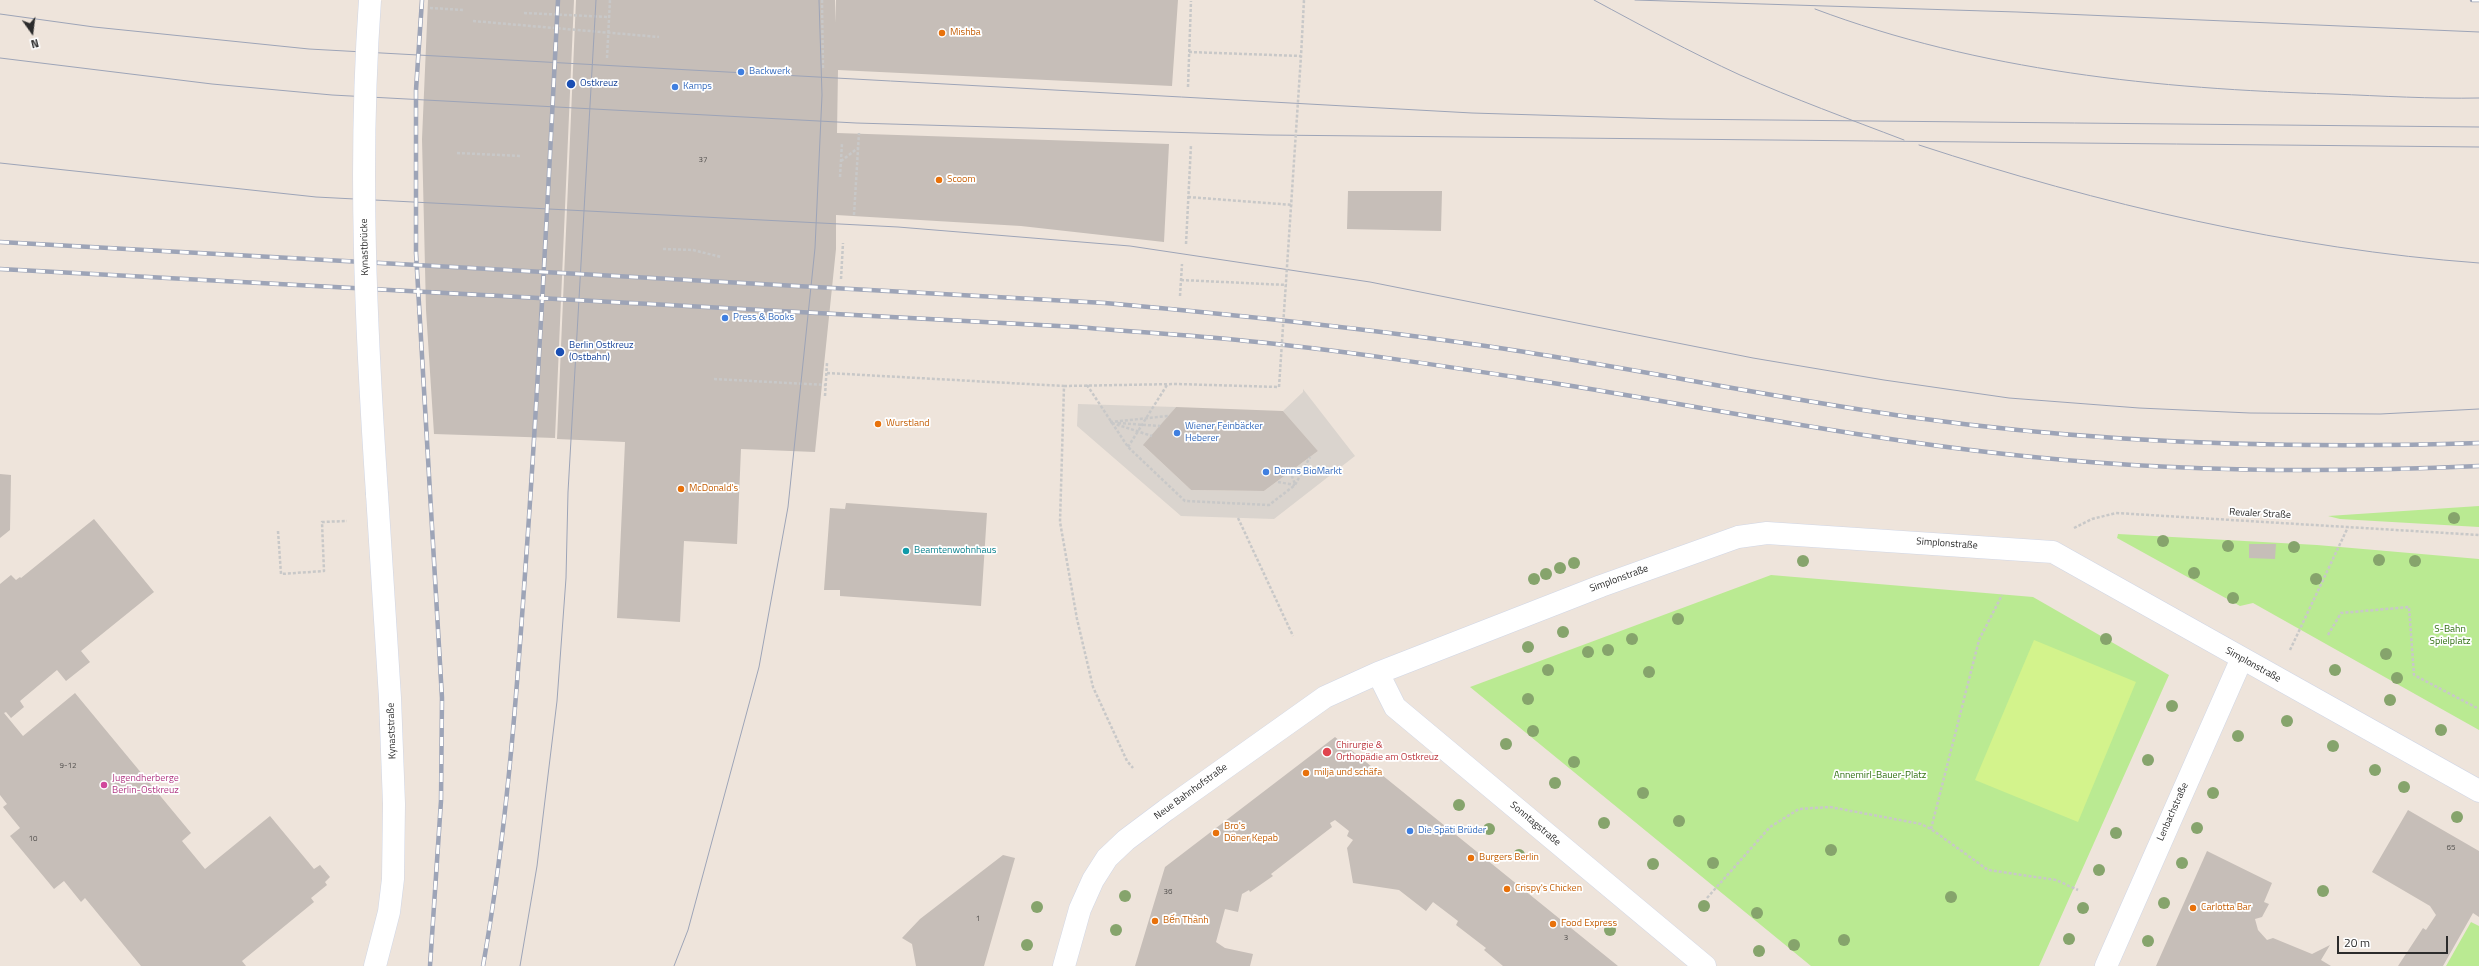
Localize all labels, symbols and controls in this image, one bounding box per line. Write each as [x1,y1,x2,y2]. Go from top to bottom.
north arrow [12,12,52,52]
place label: Mishba [950,27,981,39]
marker: Mishba [937,28,947,38]
text: N [29,35,41,52]
place label: Backwerk [749,66,790,78]
marker: Backwerk [736,67,746,77]
marker: Ostkreuz [565,78,577,90]
place label: Ostkreuz [580,78,618,90]
place label: Kamps [683,81,712,93]
marker: Kamps [670,82,680,92]
house number: 37 [699,155,707,165]
place label: Scoom [947,174,976,186]
marker: Scoom [934,175,944,185]
street label: Kynastbrücke [359,218,371,276]
place label: Press & Books [733,312,794,324]
marker: Press & Books [720,313,730,323]
place label: Berlin Ostkreuz (Ostbahn) [569,340,634,364]
marker: Berlin Ostkreuz (Ostbahn) [554,346,566,358]
place label: Wurstland [886,418,930,430]
marker: Wurstland [873,419,883,429]
place label: Wiener Feinbäcker Heberer [1185,421,1263,444]
marker: Wiener Feinbäcker Heberer [1172,428,1182,438]
place label: Denns BioMarkt [1274,466,1342,478]
marker: Denns BioMarkt [1261,467,1271,477]
place label: McDonald's [689,483,738,495]
marker: McDonald's [676,484,686,494]
street label: Revaler Straße [2229,506,2291,522]
street label: Simplonstraße [1916,536,1978,552]
place label: Beamtenwohnhaus [914,545,996,557]
marker: Beamtenwohnhaus [901,546,911,556]
street label: Simplonstraße [1588,563,1650,595]
park label: S-Bahn Spielplatz [2430,624,2470,648]
street label: Simplonstraße [2223,645,2283,685]
street label: Kynaststraße [385,703,399,759]
place label: Chirurgie & Orthopädie am Ostkreuz [1336,740,1439,764]
marker: Chirurgie & Orthopädie am Ostkreuz [1321,746,1333,758]
house number: 9-12 [60,761,76,771]
street label: Neue Bahnhofstraße [1152,761,1230,823]
place label: milja und schäfa [1314,767,1382,779]
marker: milja und schäfa [1301,768,1311,778]
park label: Annemirl-Bauer-Platz [1834,770,1926,782]
place label: Jugendherberge Berlin-Ostkreuz [112,773,179,796]
marker: Jugendherberge Berlin-Ostkreuz [99,780,109,790]
street label: Lenbachstraße [2155,781,2191,843]
street label: Sonntagstraße [1507,799,1563,849]
place label: Bro's Döner Kepab [1224,821,1278,844]
place label: Die Späti Brüder [1418,825,1486,837]
marker: Die Späti Brüder [1405,826,1415,836]
marker: Bro's Döner Kepab [1211,828,1221,838]
house number: 10 [29,834,37,844]
house number: 65 [2447,843,2455,853]
place label: Burgers Berlin [1479,852,1539,864]
marker: Burgers Berlin [1466,853,1476,863]
place label: Crispy's Chicken [1515,883,1582,895]
marker: Crispy's Chicken [1502,884,1512,894]
house number: 36 [1164,887,1172,897]
place label: Carlotta Bar [2201,902,2251,914]
marker: Carlotta Bar [2188,903,2198,913]
house number: 1 [976,914,980,924]
place label: Bến Thành [1163,915,1209,927]
marker: Bến Thành [1150,916,1160,926]
place label: Food Express [1561,918,1617,930]
marker: Food Express [1548,919,1558,929]
scale bar [2339,928,2450,954]
house number: 3 [1564,933,1568,943]
text: 20 m [2344,933,2370,952]

